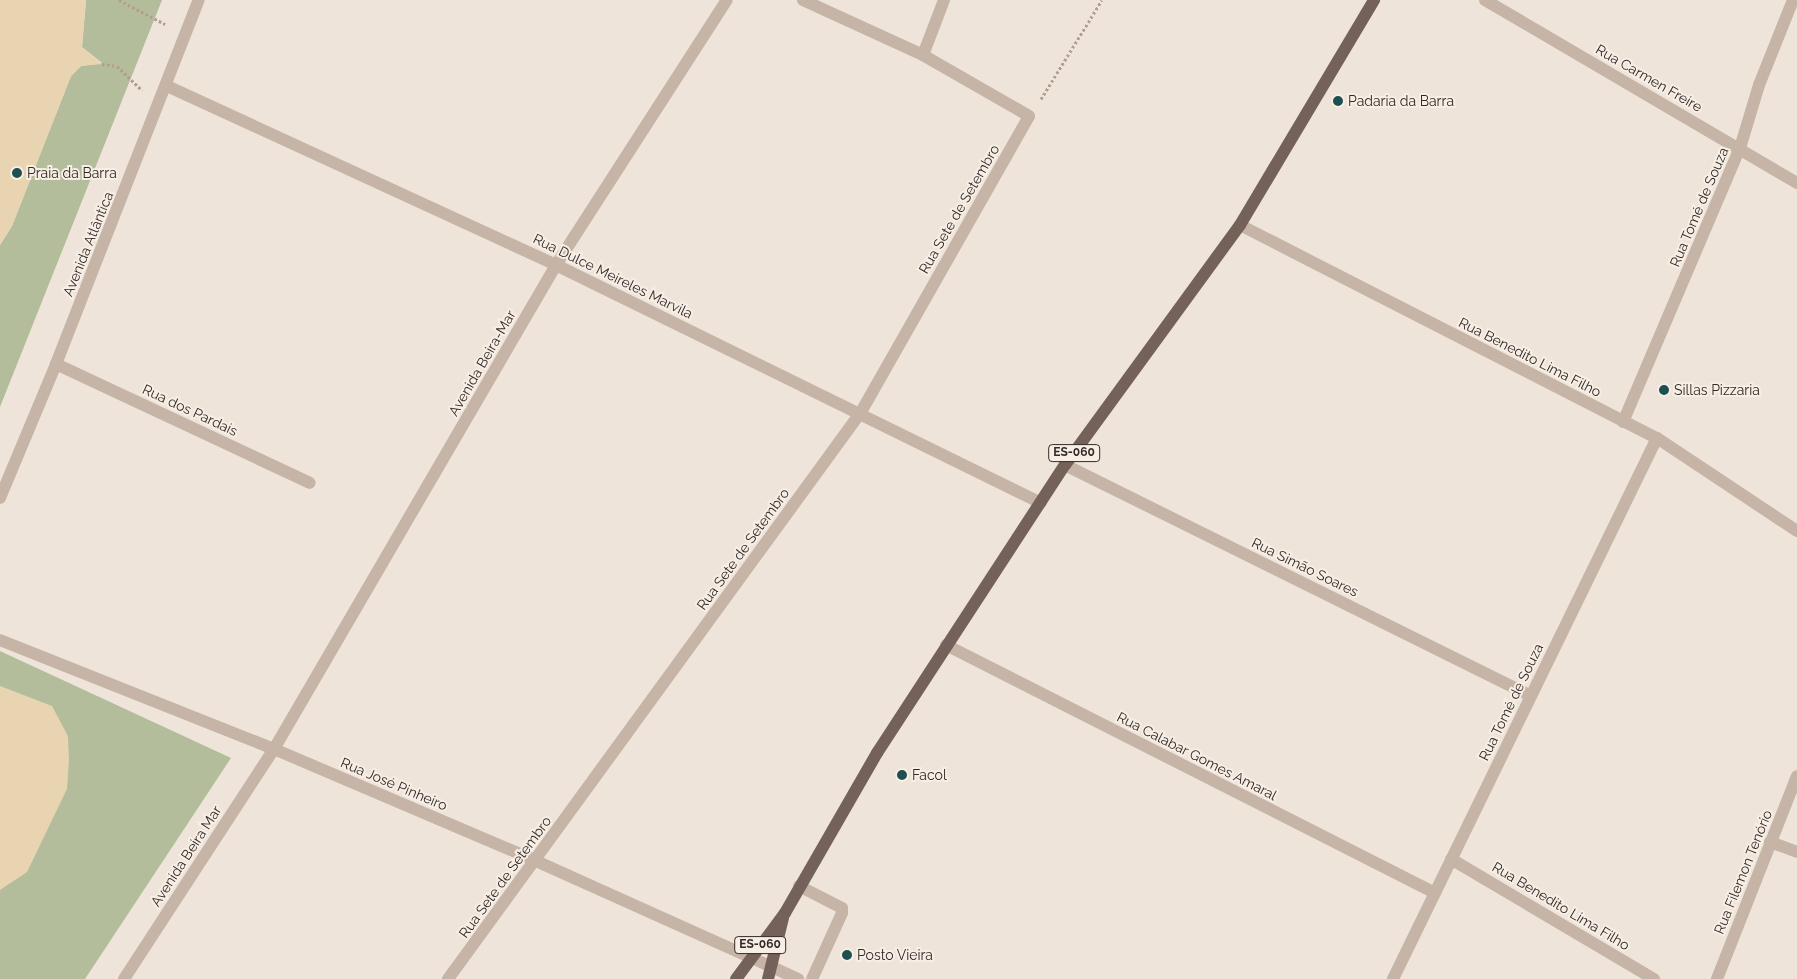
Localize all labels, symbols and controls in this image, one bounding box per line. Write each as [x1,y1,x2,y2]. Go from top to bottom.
street label: Rua Carmen Freire [1593,41,1705,115]
place label: Padaria da Barra [1348,93,1454,109]
marker: Padaria da Barra [1332,95,1344,107]
street label: Rua Sete de Setembro [915,142,1003,276]
street label: Rua Tomé de Souza [1666,144,1732,270]
place label: Praia da Barra [27,165,117,181]
marker: Praia da Barra [11,167,23,179]
street label: Avenida Atlântica [59,189,117,299]
street label: Rua Dulce Meireles Marvila [530,230,696,322]
street label: Avenida Beira-Mar [445,307,519,419]
street label: Rua Benedito Lima Filho [1456,314,1604,400]
street label: Rua dos Pardais [140,381,240,439]
place label: Sillas Pizzaria [1674,382,1760,398]
marker: Sillas Pizzaria [1658,384,1670,396]
road number: ES-060 [1048,443,1100,462]
street label: Rua Sete de Setembro [693,485,793,613]
street label: Rua Simão Soares [1249,534,1361,600]
street label: Rua Tomé de Souza [1475,640,1547,764]
street label: Rua Calabar Gomes Amaral [1114,708,1280,804]
street label: Rua José Pinheiro [338,754,450,814]
place label: Facol [912,767,947,783]
marker: Facol [896,769,908,781]
street label: Avenida Beira Mar [147,802,225,910]
street label: Rua Filemon Tenório [1710,807,1776,937]
street label: Rua Sete de Setembro [455,813,555,941]
street label: Rua Benedito Lima Filho [1489,858,1633,954]
road number: ES-060 [734,936,786,954]
place label: Posto Vieira [857,947,933,963]
marker: Posto Vieira [841,949,853,961]

